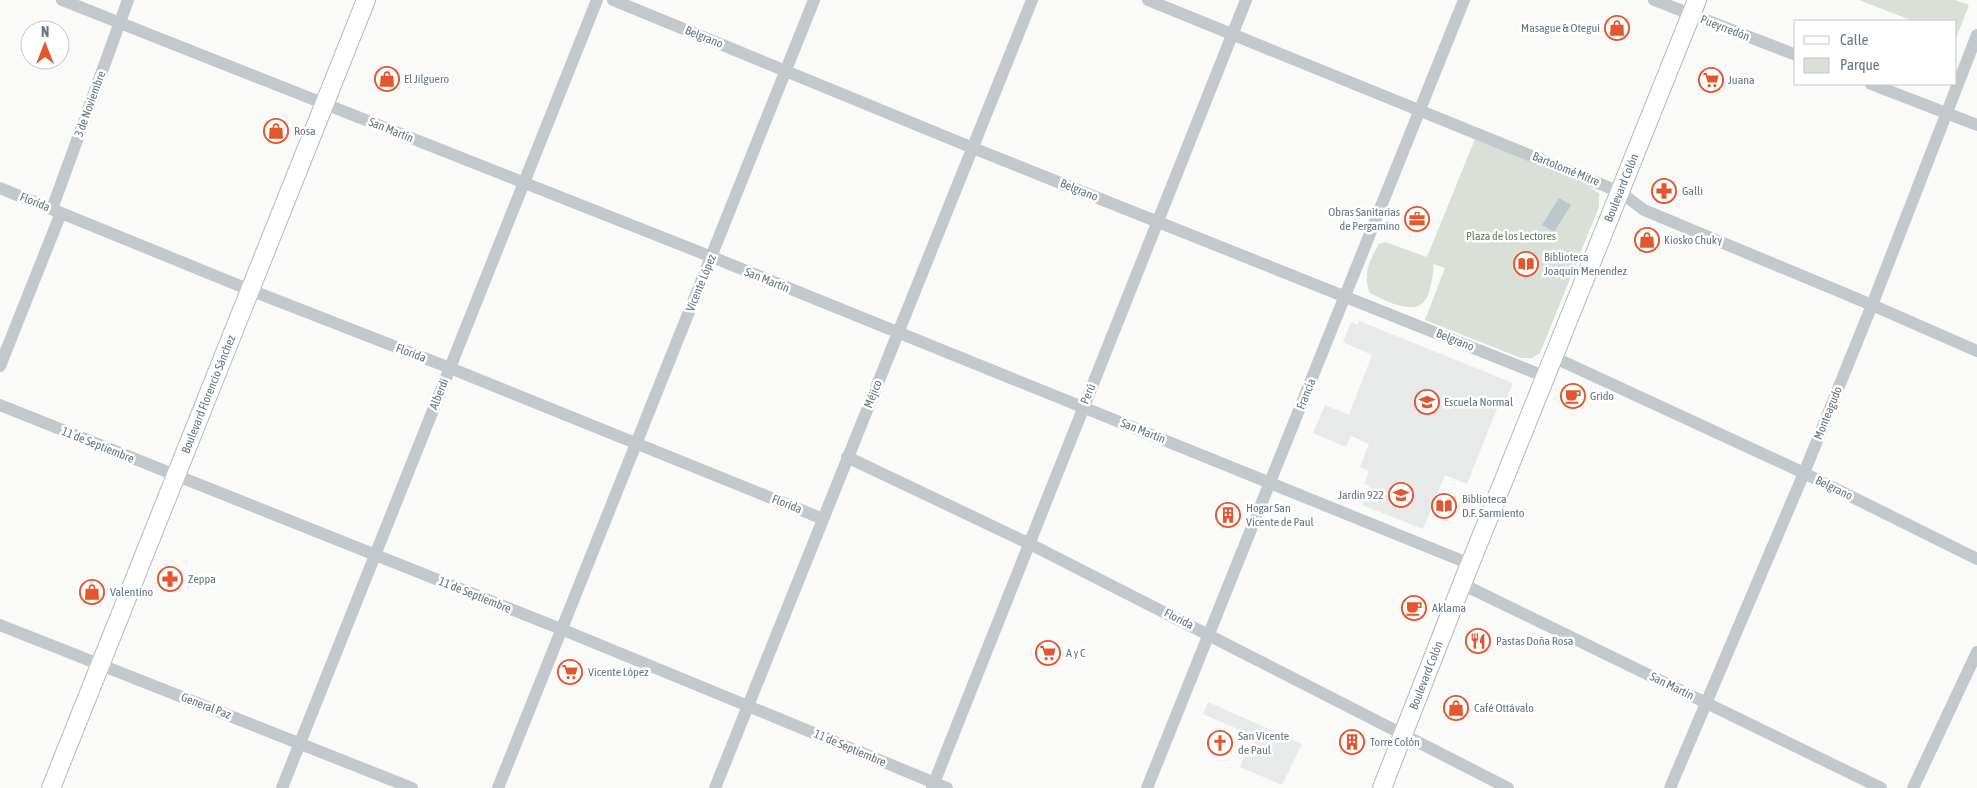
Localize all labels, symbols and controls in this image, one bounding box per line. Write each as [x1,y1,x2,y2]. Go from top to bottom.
street label: Pueyrredón [1698,12,1752,44]
shop icon: Masague & Otegui [1604,15,1630,41]
north arrow [20,20,70,70]
legend [1794,20,1957,85]
place label: Masague & Otegui [1521,21,1600,35]
street label: Belgrano [683,23,725,51]
text: N [41,24,49,40]
text: Calle [1840,31,1869,48]
text: Parque [1840,56,1880,73]
shop icon: El Jilguero [374,66,400,92]
supermarket icon: Juana [1698,67,1724,93]
street label: 3 de Noviembre [72,69,108,139]
place label: El Jilguero [404,72,449,86]
place label: Juana [1728,73,1755,87]
street label: San Martín [367,115,415,145]
shop icon: Rosa [263,118,289,144]
place label: Rosa [294,124,315,138]
street label: Bartolomé Mitre [1530,149,1602,189]
street label: Boulevard Colón [1601,152,1641,224]
street label: Belgrano [1058,176,1100,204]
pharmacy icon: Galli [1651,178,1677,204]
place label: Galli [1682,184,1703,198]
street label: Florida [18,190,52,214]
place label: Obras Sanitarias de Pergamino [1328,205,1400,233]
office icon: Obras Sanitarias de Pergamino [1404,206,1430,232]
shop icon: Kiosko Chuky [1634,227,1660,253]
park label: Plaza de los Lectores [1466,229,1556,243]
place label: Kiosko Chuky [1664,233,1722,247]
place label: Biblioteca Joaquín Menendez [1544,250,1627,278]
library icon: Biblioteca Joaquín Menendez [1513,251,1539,277]
street label: Vicente López [683,252,719,314]
street label: San Martín [743,265,791,295]
street label: Belgrano [1434,326,1476,354]
street label: Boulevard Florencio Sánchez [178,332,239,456]
street label: Florida [394,341,428,365]
street label: Alberdi [426,376,452,412]
street label: Francia [1294,377,1318,411]
street label: Méjico [861,378,885,410]
street label: Perú [1078,382,1098,406]
cafe icon: Grido [1560,383,1586,409]
street label: Monteagudo [1811,384,1845,442]
school or university icon: Escuela Normal [1414,389,1440,415]
place label: Grido [1590,389,1614,403]
place label: Escuela Normal [1444,395,1514,409]
street label: San Martín [1119,416,1167,446]
street label: 11 de Septiembre [60,424,136,466]
street label: Belgrano [1813,473,1855,503]
school or university icon: Jardín 922 [1388,482,1414,508]
place label: Jardín 922 [1338,488,1384,502]
street label: Florida [770,492,804,516]
place label: Biblioteca D.F. Sarmiento [1462,492,1525,520]
library icon: Biblioteca D.F. Sarmiento [1431,493,1457,519]
place label: Hogar San Vicente de Paul [1246,501,1315,529]
building icon: Hogar San Vicente de Paul [1215,502,1241,528]
pharmacy icon: Zeppa [157,566,183,592]
place label: Zeppa [188,572,216,586]
street label: 11 de Septiembre [437,574,513,616]
shop icon: Valentino [79,579,105,605]
place label: Valentino [110,585,153,599]
cafe icon: Aklama [1401,595,1427,621]
place label: Aklama [1432,601,1466,615]
street label: Florida [1162,606,1196,632]
restaurant icon: Pastas Doña Rosa [1465,628,1491,654]
place label: Pastas Doña Rosa [1496,634,1573,648]
street label: Boulevard Colón [1406,639,1446,712]
supermarket icon: A y C [1035,640,1061,666]
place label: A y C [1066,646,1086,660]
supermarket icon: Vicente López [557,659,583,685]
place label: Vicente López [588,665,649,679]
street label: San Martín [1648,669,1696,703]
street label: General Paz [179,690,234,722]
shop icon: Café Ottávalo [1443,695,1469,721]
place label: Café Ottávalo [1474,701,1534,715]
street label: 11 de Septiembre [812,727,888,769]
place label: San Vicente de Paul [1238,729,1289,757]
building icon: Torre Colón [1339,729,1365,755]
church icon: San Vicente de Paul [1207,730,1233,756]
place label: Torre Colón [1370,735,1420,749]

